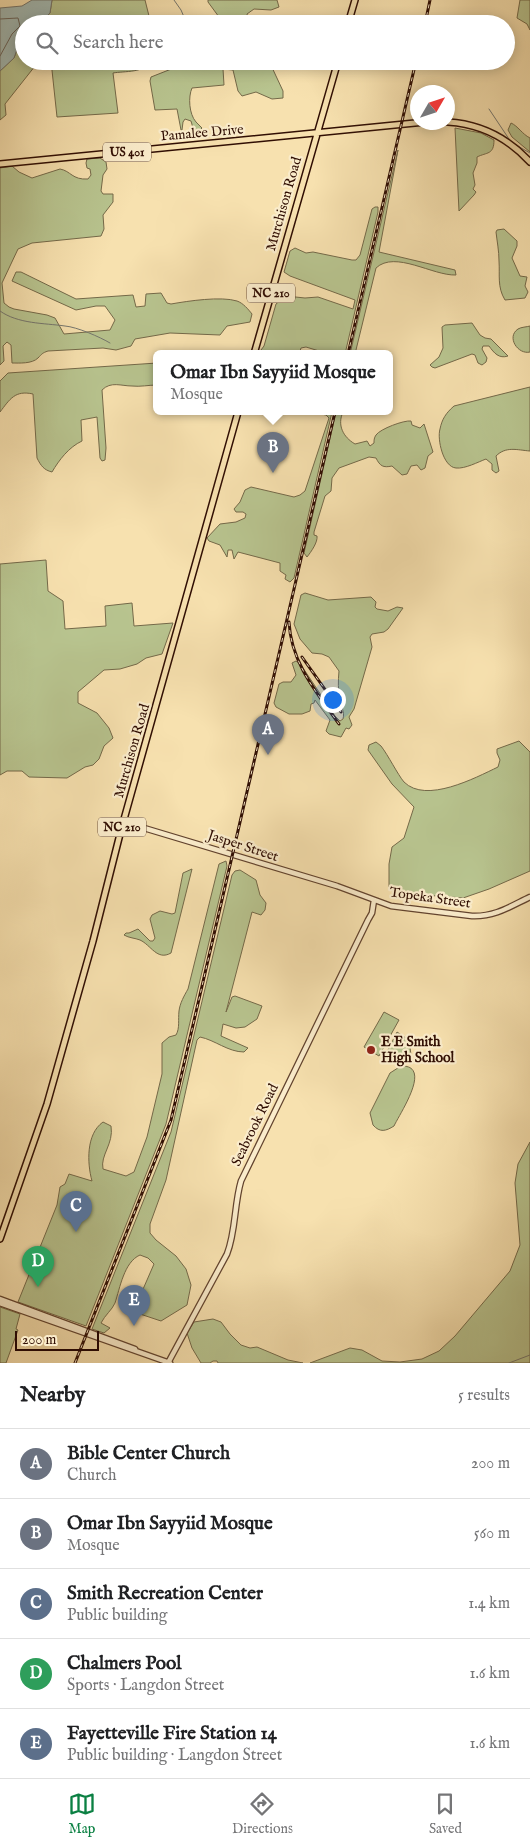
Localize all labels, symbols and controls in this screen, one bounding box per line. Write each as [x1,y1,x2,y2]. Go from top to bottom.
search box [15,15,515,70]
icon: search [33,29,61,57]
text: Search here [73,31,164,55]
north arrow [410,85,455,130]
street label: Pamalee Drive [160,120,245,146]
road number: US 401 [103,142,151,162]
street label: Murchison Road [262,154,306,253]
road number: NC 210 [247,284,295,302]
popup [153,350,393,415]
text: Omar Ibn Sayyiid Mosque [170,361,376,385]
text: Mosque [170,385,223,405]
pin: B [257,432,289,473]
your location [320,687,346,713]
street label: Murchison Road [110,701,154,800]
pin: A [252,714,284,755]
road number: NC 210 [98,818,146,836]
street label: Jasper Street [203,825,281,866]
street label: Topeka Street [388,883,472,913]
place label: E E Smith High School [381,1033,455,1067]
marker: E E Smith High School [365,1044,377,1056]
street label: Seabrook Road [227,1080,283,1169]
pin: C [60,1191,92,1232]
pin: D [22,1246,54,1287]
pin: E [118,1285,150,1326]
scale bar [15,1328,99,1351]
text: 200 m [22,1331,56,1349]
text: Nearby [20,1382,85,1409]
text: 5 results [458,1386,510,1406]
text: Bible Center Church [67,1442,230,1466]
text: A [31,1454,41,1474]
text: 200 m [471,1454,510,1474]
text: Church [67,1466,116,1486]
text: Omar Ibn Sayyiid Mosque [67,1512,273,1536]
text: B [31,1524,41,1544]
text: 560 m [474,1524,510,1544]
text: Mosque [67,1536,120,1556]
text: Smith Recreation Center [67,1582,263,1606]
text: C [30,1594,42,1614]
text: 1.4 km [468,1594,510,1614]
text: Public building [67,1606,167,1626]
text: Chalmers Pool [67,1652,181,1676]
text: D [30,1664,42,1684]
text: 1.6 km [469,1664,510,1684]
text: Sports · Langdon Street [67,1676,224,1696]
text: Fayetteville Fire Station 14 [67,1722,277,1746]
text: E [30,1734,42,1754]
text: 1.6 km [469,1734,510,1754]
text: Public building · Langdon Street [67,1746,282,1766]
tab: Map [68,1790,96,1838]
tab: Directions [232,1790,293,1838]
tab: Saved [429,1790,462,1838]

